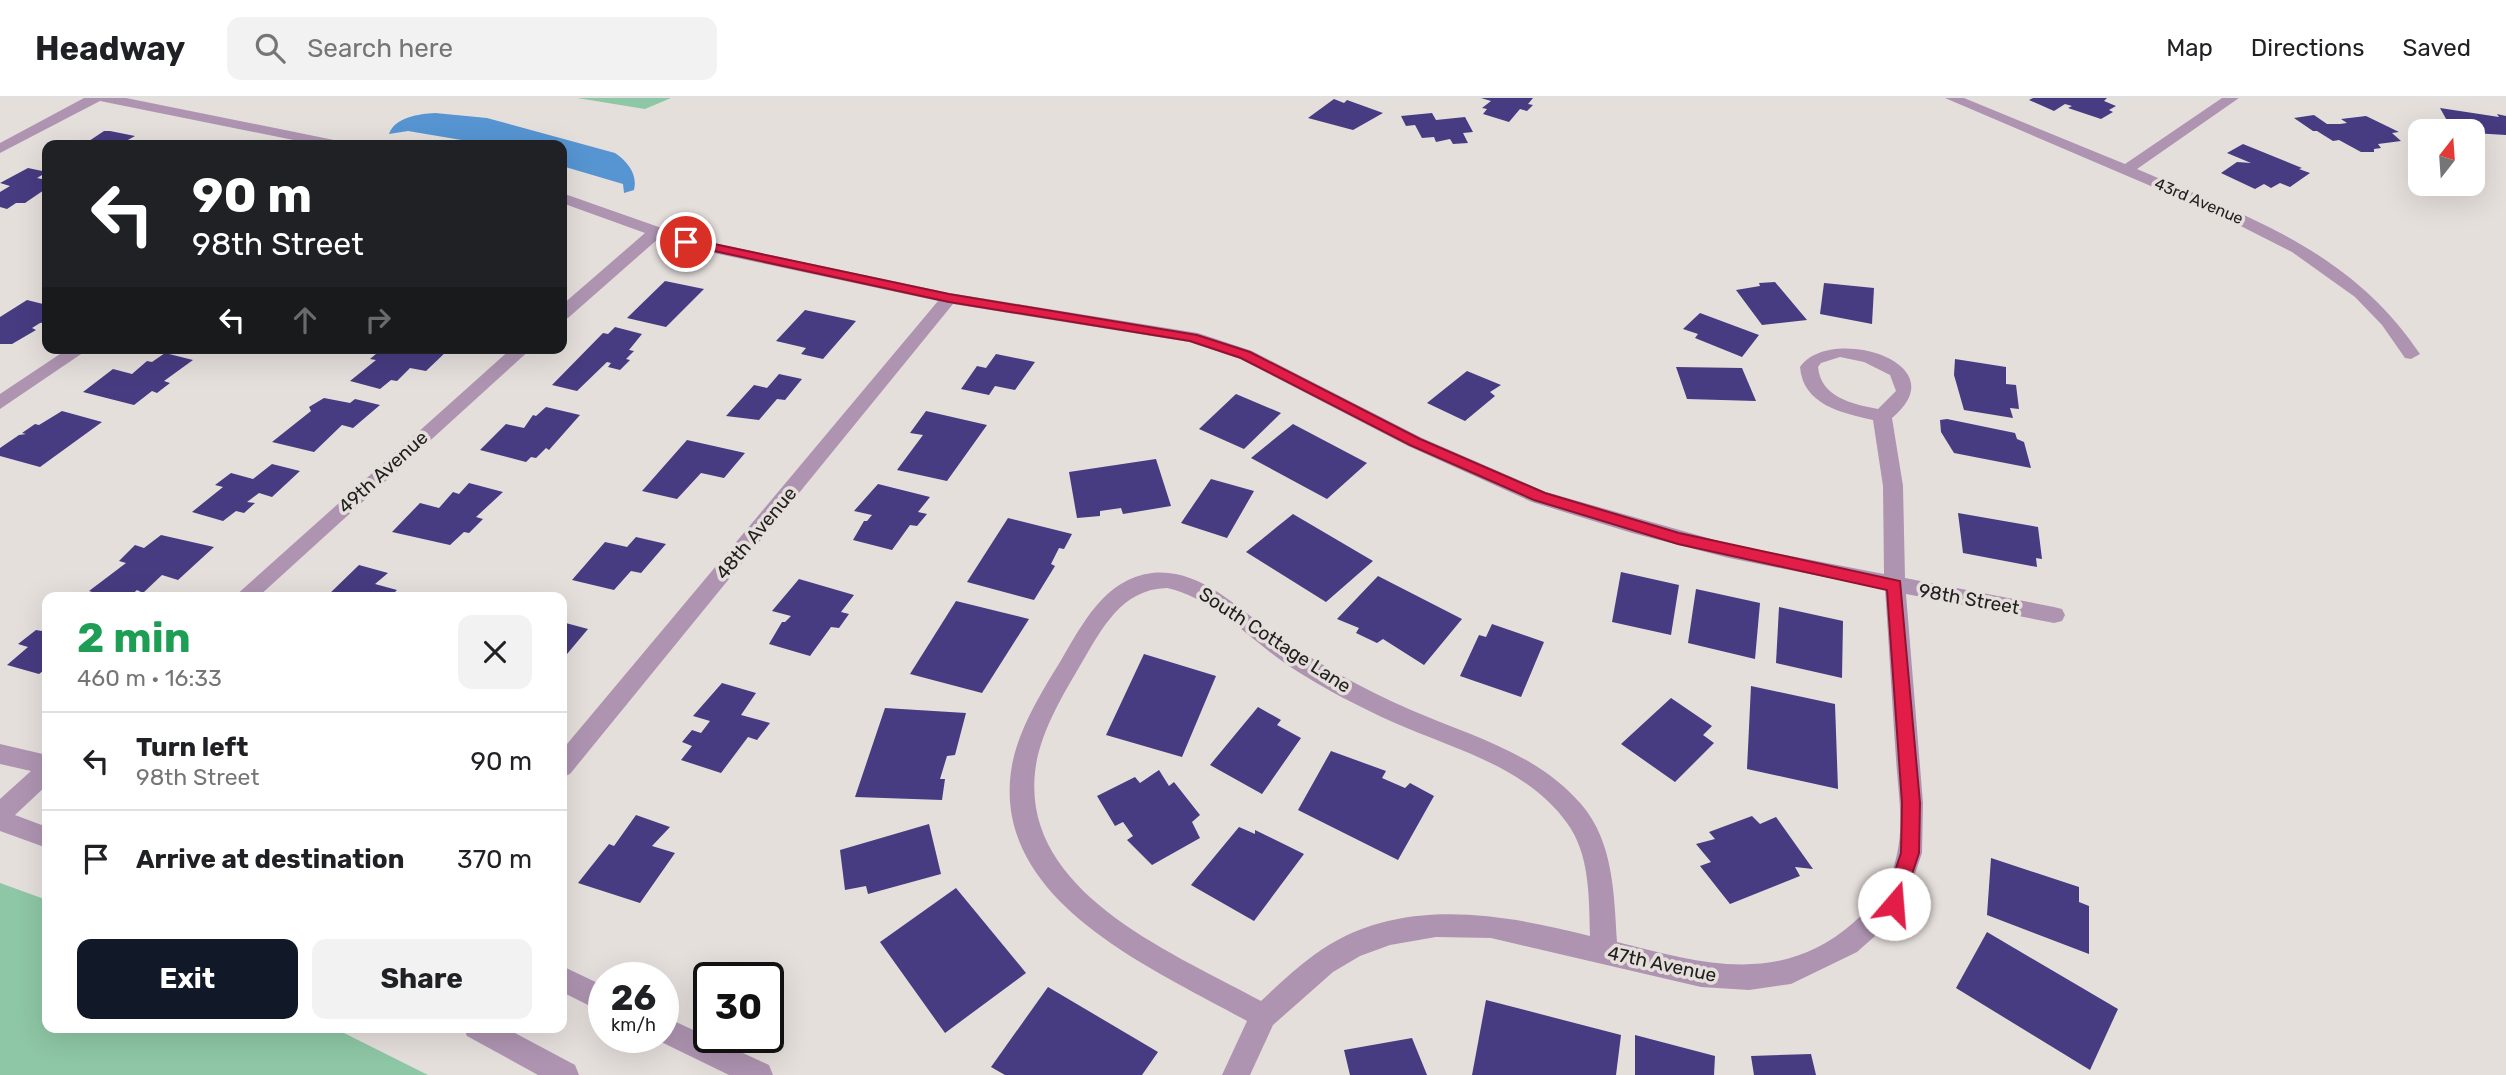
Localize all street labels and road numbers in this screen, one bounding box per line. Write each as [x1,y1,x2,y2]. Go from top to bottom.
street label: 43rd Avenue [2152,174,2246,228]
street label: 49th Avenue [333,426,433,518]
street label: 48th Avenue [711,482,801,584]
street label: 98th Street [1917,579,2022,619]
street label: South Cottage Lane [1195,582,1355,698]
street label: 47th Avenue [1605,941,1719,987]

